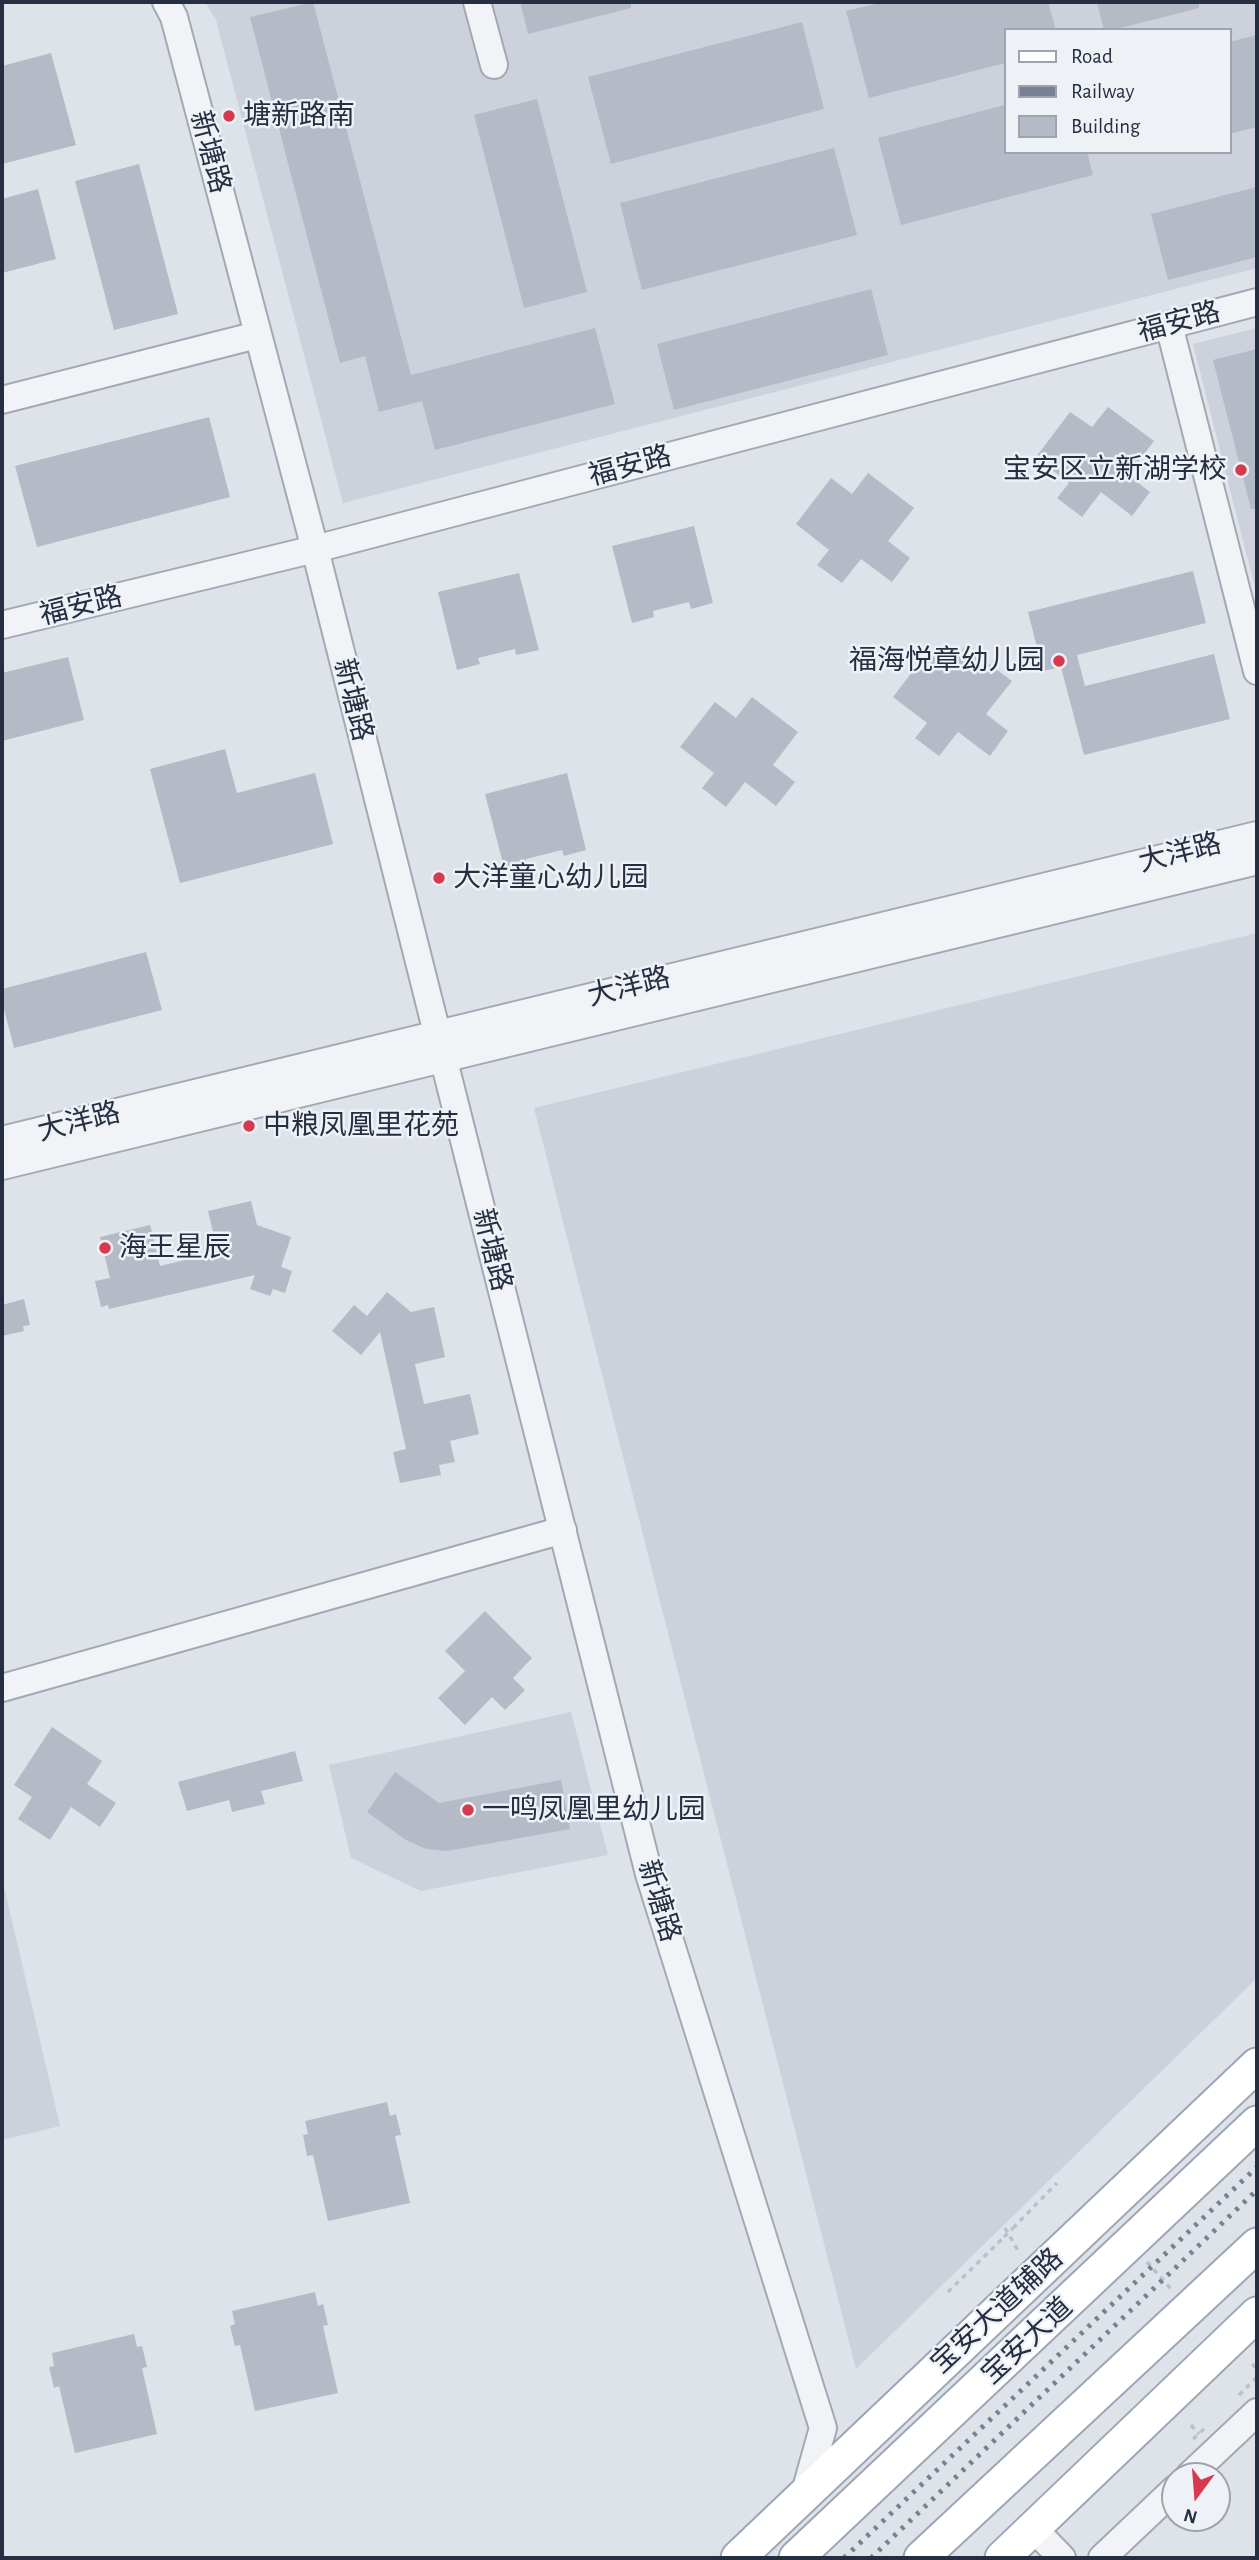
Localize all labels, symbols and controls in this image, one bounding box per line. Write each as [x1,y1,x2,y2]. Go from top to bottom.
legend [1004,28,1231,154]
text: Road [1071,46,1113,67]
text: Railway [1071,81,1134,102]
place label: 塘新路南 [243,99,355,133]
street label: 新塘路 [183,107,237,197]
marker: 塘新路南 [221,108,237,124]
text: Building [1071,116,1140,137]
street label: 福安路 [1134,295,1224,349]
street label: 福安路 [585,439,675,493]
place label: 宝安区立新湖学校 [1003,453,1227,487]
marker: 宝安区立新湖学校 [1233,462,1249,478]
street label: 福安路 [36,580,126,632]
place label: 福海悦章幼儿园 [849,644,1045,678]
marker: 福海悦章幼儿园 [1051,653,1067,669]
street label: 新塘路 [327,655,379,745]
street label: 大洋路 [1135,827,1225,879]
place label: 大洋童心幼儿园 [453,861,649,895]
marker: 大洋童心幼儿园 [431,870,447,886]
street label: 大洋路 [584,961,674,1013]
street label: 大洋路 [34,1096,124,1148]
place label: 中粮凤凰里花苑 [263,1109,459,1143]
marker: 中粮凤凰里花苑 [241,1118,257,1134]
street label: 新塘路 [466,1205,518,1295]
place label: 海王星辰 [119,1231,231,1265]
marker: 海王星辰 [97,1240,113,1256]
place label: 一鸣凤凰里幼儿园 [482,1793,706,1827]
marker: 一鸣凤凰里幼儿园 [460,1802,476,1818]
street label: 新塘路 [631,1856,687,1946]
street label: 宝安大道辅路 [924,2241,1070,2381]
street label: 宝安大道 [975,2291,1079,2391]
north arrow [1161,2462,1231,2532]
text: N [1182,2505,1200,2527]

